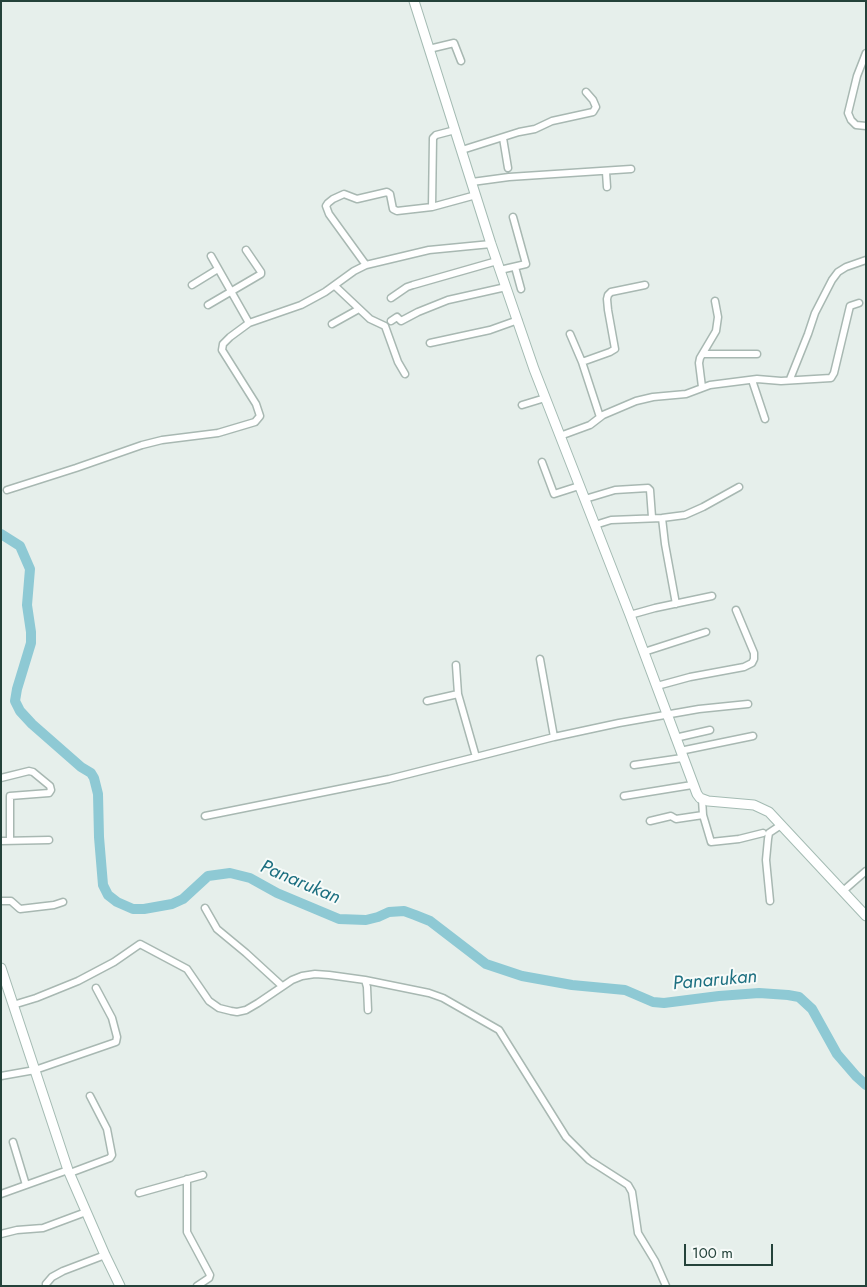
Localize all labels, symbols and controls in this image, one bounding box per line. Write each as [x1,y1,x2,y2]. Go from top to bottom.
water label: Panarukan [257,856,343,910]
water label: Panarukan [672,966,758,996]
scale bar [687,1234,776,1266]
text: 100 m [692,1242,733,1264]

